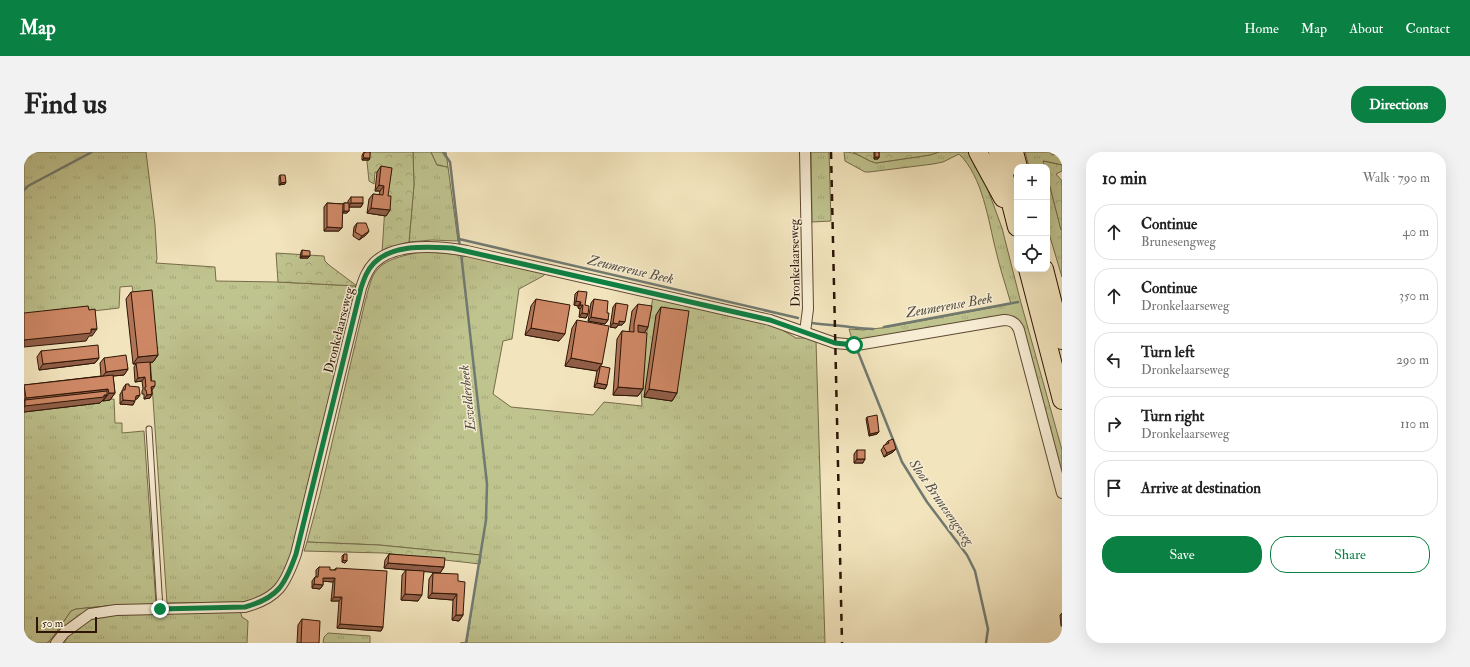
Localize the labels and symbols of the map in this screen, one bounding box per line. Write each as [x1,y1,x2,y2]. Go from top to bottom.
street label: Dronkelaarseweg [786,218,804,307]
water label: Zeumerense Beek [585,251,676,288]
street label: Dronkelaarseweg [321,285,358,375]
water label: Zeumerense Beek [904,290,994,322]
route start [845,336,863,354]
water label: Esvelderbeek [456,364,480,433]
water label: Sloot Brunesengweg [905,455,978,549]
route end [151,600,169,618]
scale bar [36,615,97,634]

